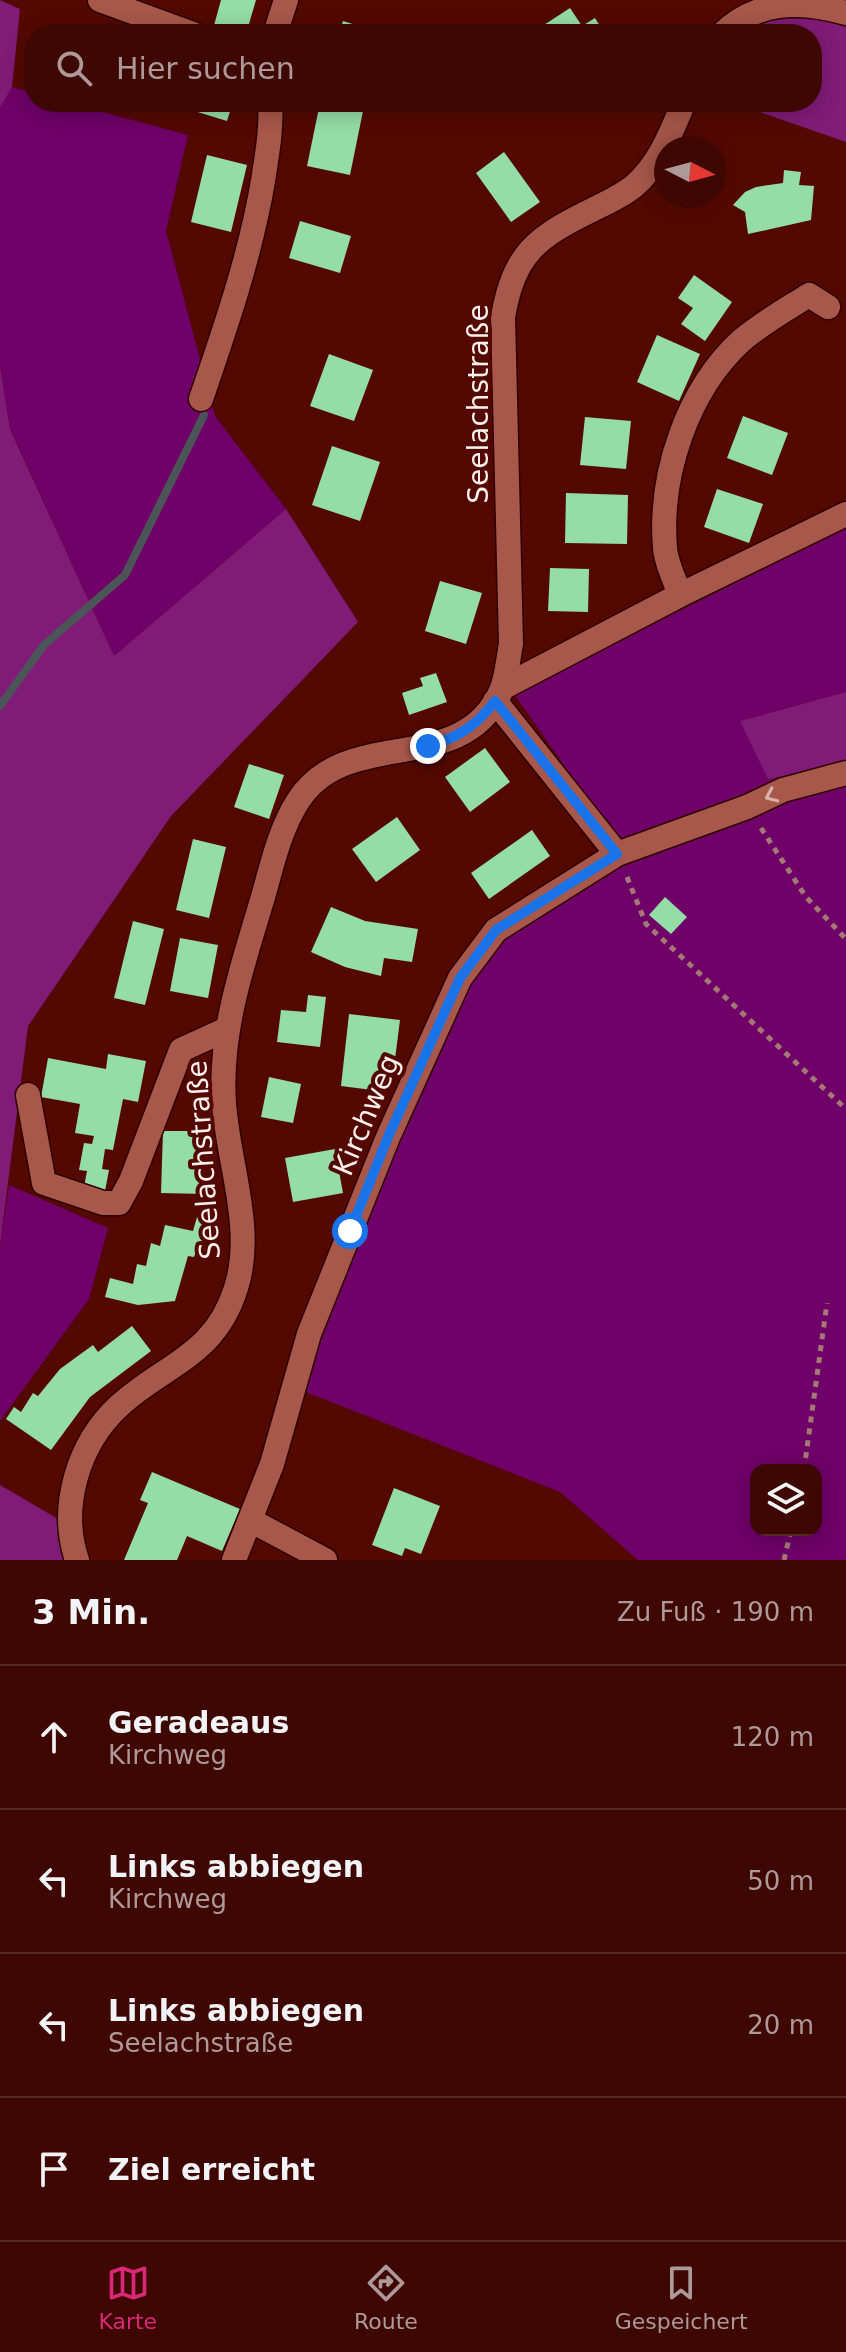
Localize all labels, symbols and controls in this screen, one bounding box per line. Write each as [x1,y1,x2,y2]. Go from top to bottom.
search box [24,24,822,112]
icon: search [52,46,96,90]
text: Hier suchen [116,51,295,86]
north arrow [654,136,726,208]
street label: Seelachstraße [462,304,495,504]
route end [410,728,446,764]
one-way arrow [765,786,780,802]
street label: Kirchweg [326,1050,407,1181]
street label: Seelachstraße [180,1059,227,1261]
route start [332,1213,368,1249]
map controls [750,1464,822,1536]
button: layers [750,1464,822,1536]
text: 3 Min. [32,1592,150,1632]
text: Zu Fuß · 190 m [617,1597,814,1627]
text: Geradeaus [108,1705,289,1740]
icon: ahead [32,1715,76,1759]
text: 120 m [731,1722,814,1752]
text: Kirchweg [108,1740,227,1770]
text: Links abbiegen [108,1849,364,1884]
icon: left [32,1859,76,1903]
text: 50 m [747,1866,814,1896]
text: Kirchweg [108,1884,227,1914]
text: Links abbiegen [108,1993,364,2028]
icon: left [32,2003,76,2047]
text: 20 m [747,2010,814,2040]
text: Seelachstraße [108,2028,293,2058]
icon: arrive [32,2147,76,2191]
text: Ziel erreicht [108,2152,315,2187]
tab: Karte [98,2261,157,2334]
tab: Route [354,2261,418,2334]
tab: Gespeichert [615,2261,748,2334]

